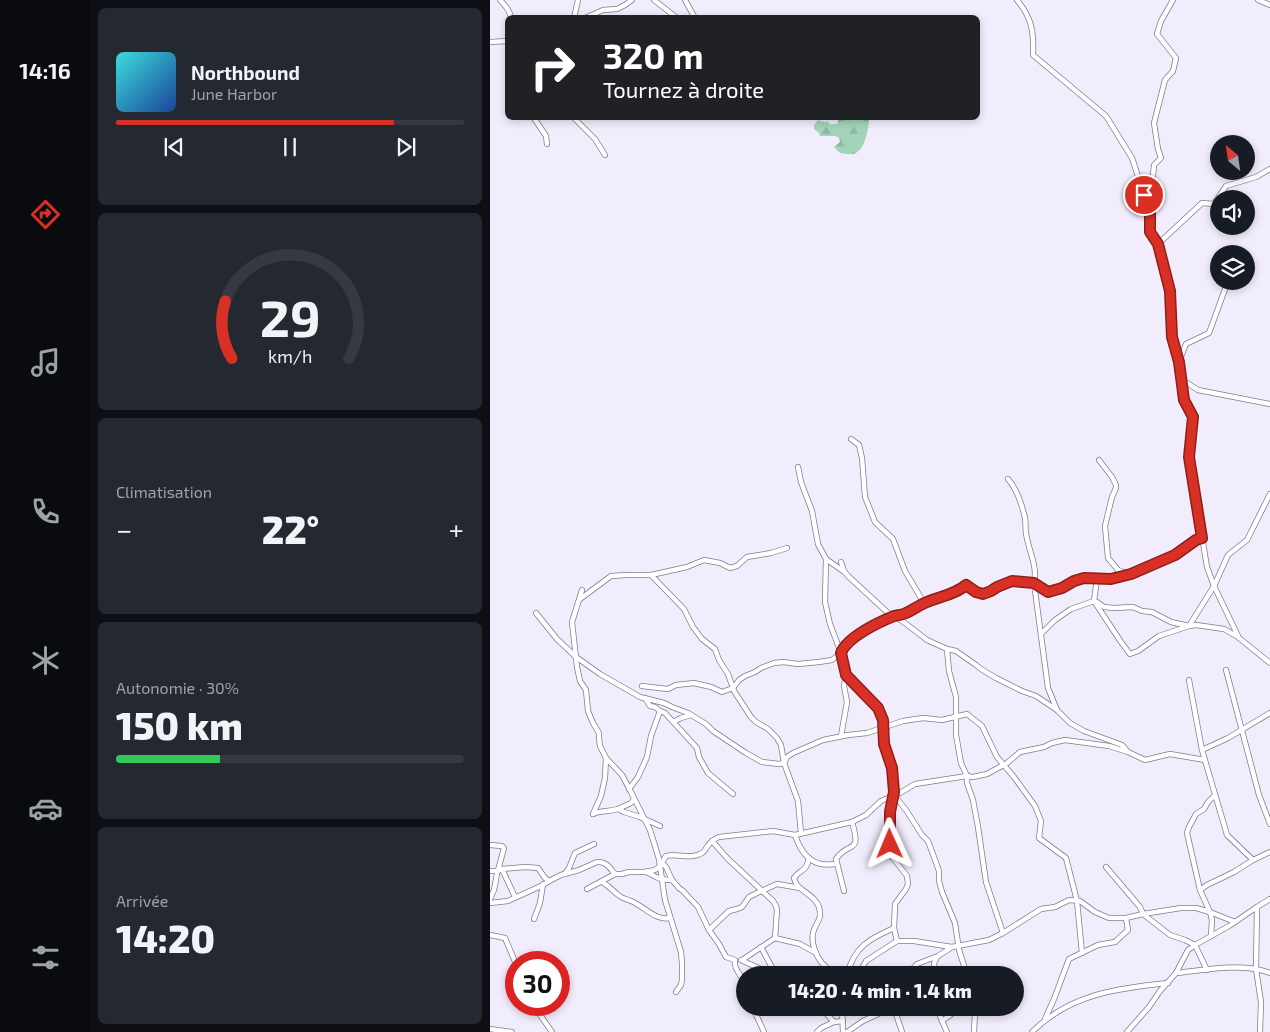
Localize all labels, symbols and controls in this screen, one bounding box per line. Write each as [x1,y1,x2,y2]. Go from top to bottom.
text: 320 m [603,34,704,76]
icon: right [520,35,585,100]
text: 14:16 [19,57,71,83]
text: Northbound [191,61,300,84]
text: Tournez à droite [603,76,764,102]
text: June Harbor [191,84,278,103]
icon: previous [160,133,188,161]
icon: pause [276,133,304,161]
icon: next [392,133,420,161]
north arrow [1210,135,1255,180]
map controls [1210,135,1255,290]
pin [1123,174,1165,216]
icon: arrive [1130,181,1158,209]
button: sound [1210,190,1255,235]
icon: directions [28,197,63,232]
button: layers [1210,245,1255,290]
text: 29 [260,285,320,347]
icon: music [28,345,63,380]
text: km/h [268,345,312,367]
text: Climatisation [116,482,212,501]
icon: phone [28,494,63,529]
text: 22° [262,506,319,552]
text: − [116,512,132,546]
text: + [449,512,464,546]
icon: climate [28,643,63,678]
text: Autonomie · 30% [116,678,239,697]
text: 150 km [116,702,243,748]
icon: car [28,791,63,826]
position arrow [863,817,915,869]
text: Arrivée [116,891,168,910]
text: 14:20 [116,915,215,961]
icon: filters [28,940,63,975]
speed limit sign: 30 [505,951,570,1016]
text: 14:20 · 4 min · 1.4 km [788,979,972,1002]

